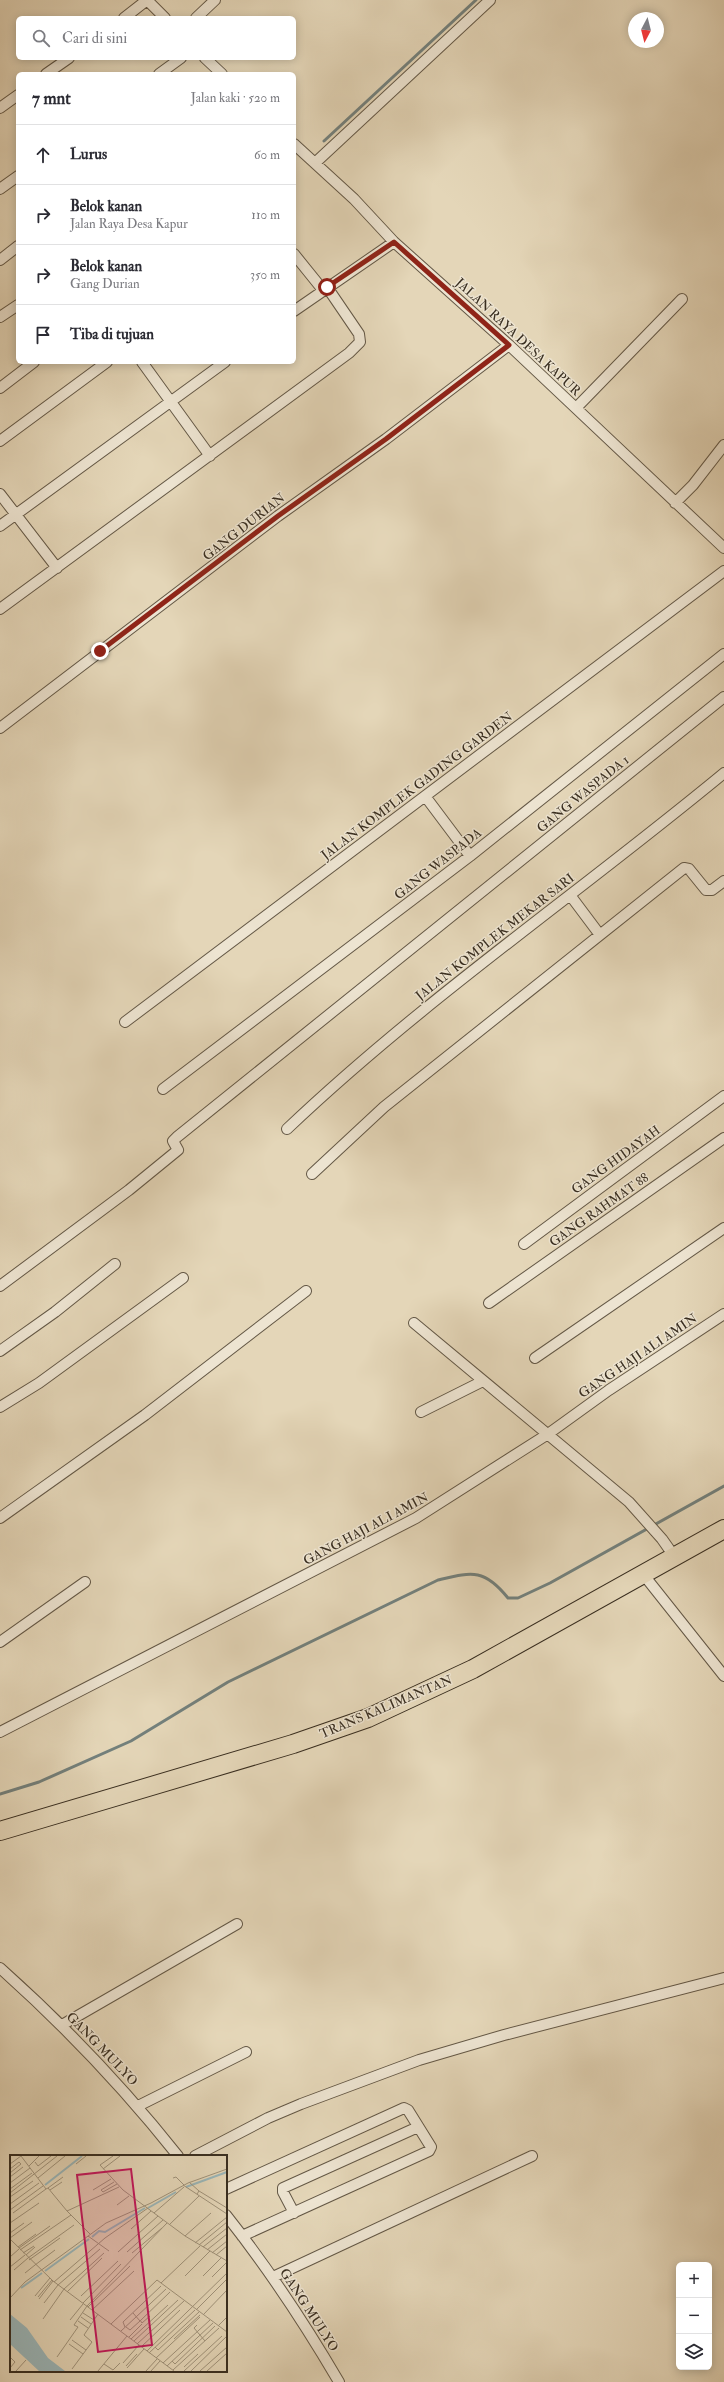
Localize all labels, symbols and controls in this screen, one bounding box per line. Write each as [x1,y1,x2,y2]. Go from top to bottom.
north arrow [628,12,664,48]
search box [16,16,296,60]
icon: search [30,27,52,49]
text: Cari di sini [62,29,127,48]
text: 7 mnt [32,88,71,109]
text: Jalan kaki · 520 m [191,90,280,106]
icon: ahead [32,144,54,166]
text: Lurus [70,145,107,164]
text: 60 m [254,147,280,163]
text: Belok kanan [70,197,142,216]
icon: right [32,204,54,226]
text: 110 m [251,207,280,223]
text: Jalan Raya Desa Kapur [70,216,188,232]
text: Belok kanan [70,257,142,276]
icon: right [32,264,54,286]
text: 350 m [250,267,280,283]
street label: JALAN RAYA DESA KAPUR [451,274,585,400]
text: Gang Durian [70,276,140,292]
route start [318,278,336,296]
icon: arrive [32,324,54,346]
text: Tiba di tujuan [70,325,154,344]
street label: GANG DURIAN [200,490,289,564]
route end [91,642,109,660]
street label: JALAN KOMPLEK GADING GARDEN [317,708,516,864]
street label: GANG WASPADA 1 [534,752,633,836]
street label: GANG WASPADA [391,824,485,903]
street label: JALAN KOMPLEK MEKAR SARI [412,870,578,1005]
street label: GANG HIDAYAH [568,1122,664,1198]
street label: GANG RAHMAT 88 [546,1170,652,1250]
street label: GANG HAJI ALI AMIN [576,1310,701,1402]
street label: GANG HAJI ALI AMIN [301,1489,432,1569]
street label: TRANS KALIMANTAN [317,1672,455,1742]
street label: GANG MULYO [63,2009,141,2089]
inset map [10,2155,227,2372]
map controls [676,2262,712,2370]
button: + [676,2262,712,2298]
street label: GANG MULYO [276,2265,342,2355]
button: − [676,2298,712,2334]
button: layers [676,2334,712,2370]

